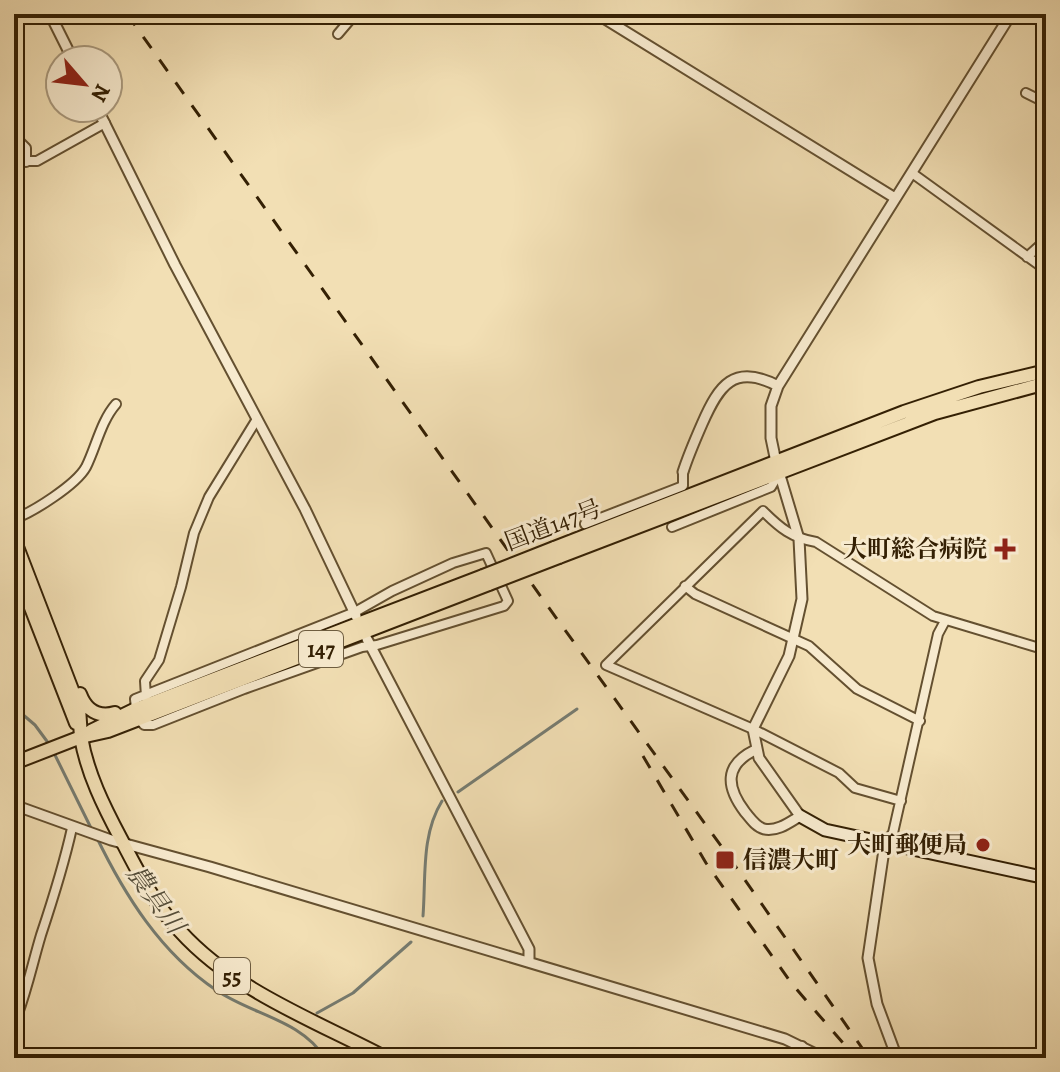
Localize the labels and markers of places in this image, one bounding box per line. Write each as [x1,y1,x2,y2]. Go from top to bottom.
place label: 大町総合病院 [843,533,987,565]
marker: 大町総合病院 [994,538,1016,560]
place label: 大町郵便局 [847,829,967,861]
marker: 大町郵便局 [974,836,992,854]
place label: 信濃大町 [743,844,839,876]
marker: 信濃大町 [714,849,736,871]

